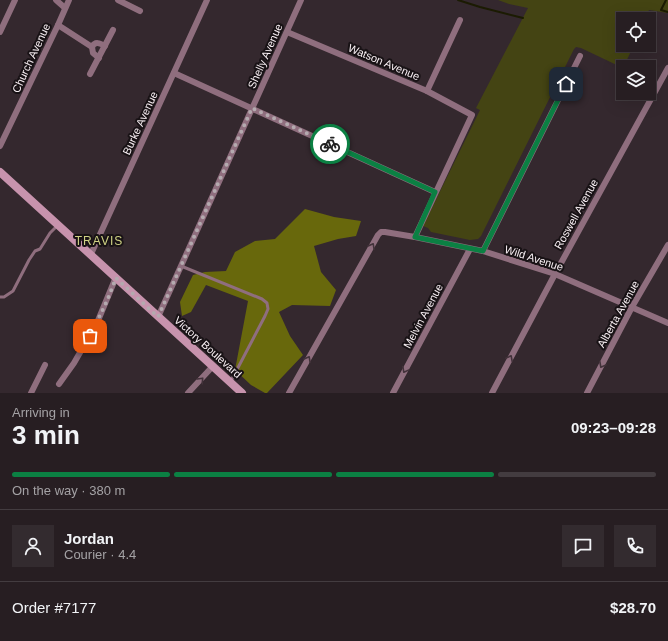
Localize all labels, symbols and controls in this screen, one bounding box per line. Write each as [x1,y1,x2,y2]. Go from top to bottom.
map controls [616,12,656,100]
button: locate [616,12,656,52]
street label: Church Avenue [10,21,52,95]
street label: Shelly Avenue [245,22,285,90]
street label: Watson Avenue [346,42,422,82]
button: layers [616,60,656,100]
pin [549,67,583,101]
icon: home [555,73,577,95]
street label: Burke Avenue [120,90,160,156]
courier [310,124,350,164]
icon: bike [319,133,341,155]
street label: Roswell Avenue [552,177,600,251]
district label: TRAVIS [75,234,123,248]
one-way arrow [367,243,374,250]
street label: Wild Avenue [503,243,565,273]
street label: Alberta Avenue [595,279,641,349]
street label: Melvin Avenue [401,282,445,350]
street label: Victory Boulevard [172,314,244,380]
pin [73,319,107,353]
icon: bag [79,325,101,347]
one-way arrow [506,355,513,363]
one-way arrow [303,356,311,363]
one-way arrow [599,361,606,368]
one-way arrow [403,366,410,373]
one-way arrow [196,377,203,385]
text: Arriving in [12,405,70,420]
text: 09:23–09:28 [571,419,656,436]
text: 3 min [12,420,80,450]
text: On the way · 380 m [12,483,125,498]
button: person [12,525,54,567]
button: chat [562,525,604,567]
button: phone [614,525,656,567]
text: Jordan [64,530,114,547]
text: Courier · 4.4 [64,547,136,562]
text: Order #7177 [12,599,96,616]
text: $28.70 [610,599,656,616]

